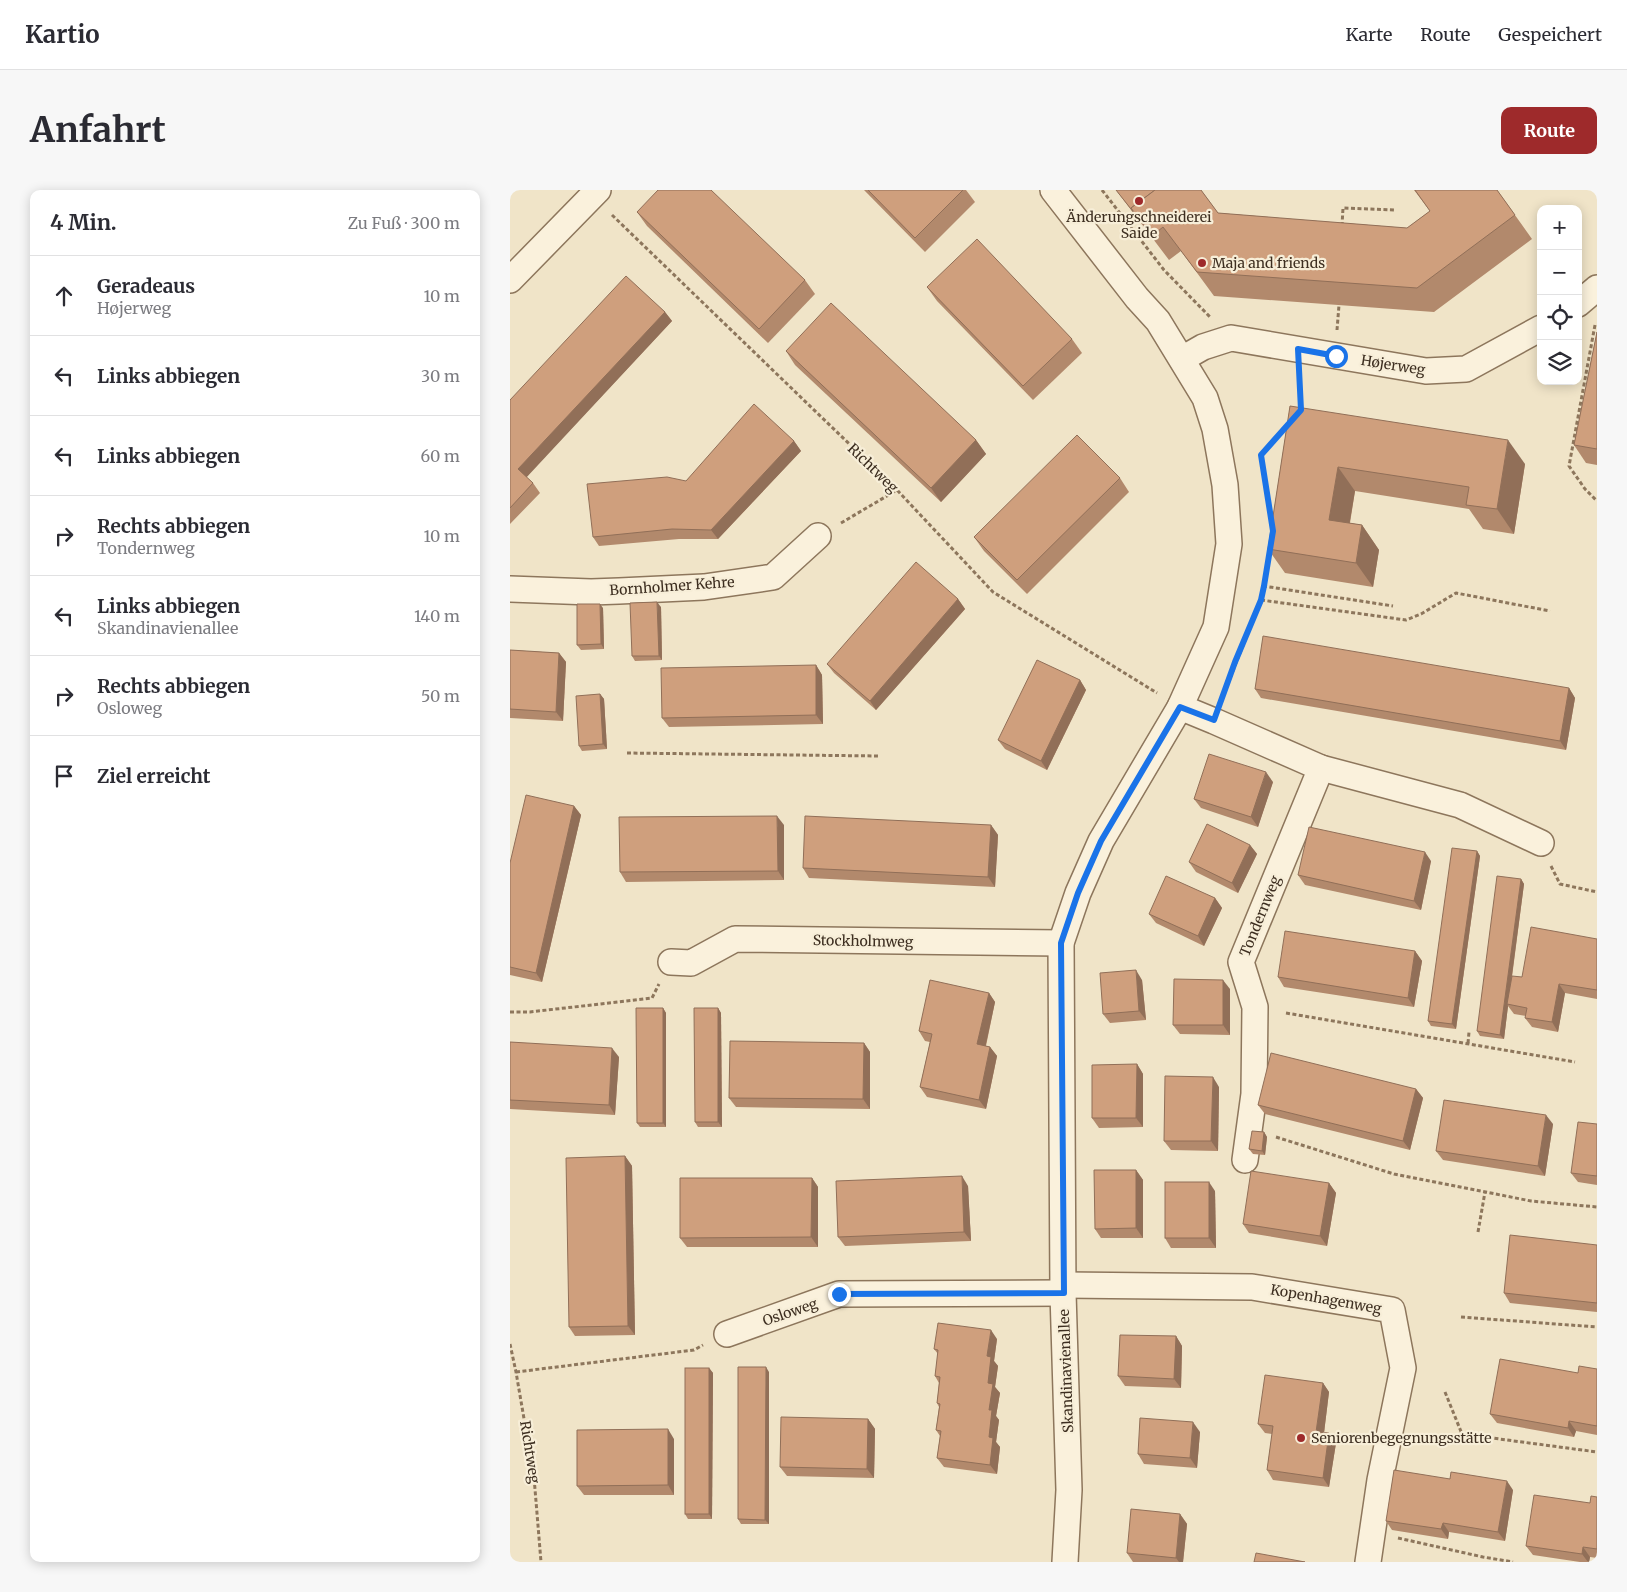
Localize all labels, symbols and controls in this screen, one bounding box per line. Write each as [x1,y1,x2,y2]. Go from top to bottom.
text: Kartio [25,19,100,50]
text: Karte [1346,23,1392,46]
text: Route [1420,23,1470,46]
text: Gespeichert [1498,23,1602,46]
button: Route [1501,107,1597,154]
text: Anfahrt [30,108,166,152]
marker: Änderungschneiderei Saide [1133,195,1145,207]
map controls [1537,205,1582,385]
button: + [1537,205,1582,250]
place label: Änderungschneiderei Saide [1065,208,1212,242]
text: 4 Min. [50,209,117,236]
text: Zu Fuß · 300 m [348,213,460,233]
button: − [1537,250,1582,295]
place label: Maja and friends [1212,254,1325,272]
marker: Maja and friends [1196,257,1208,269]
text: Geradeaus [97,274,195,298]
icon: ahead [50,282,78,310]
text: 10 m [423,286,460,306]
button: locate [1537,295,1582,340]
text: Højerweg [97,298,171,318]
button: layers [1537,340,1582,385]
route start [1325,345,1348,368]
street label: Højerweg [1360,351,1427,379]
icon: left [50,362,78,390]
text: Links abbiegen [97,364,240,388]
text: 30 m [421,366,460,386]
street label: Richtweg [844,440,902,497]
icon: left [50,442,78,470]
text: Links abbiegen [97,444,240,468]
text: 60 m [420,446,460,466]
text: Rechts abbiegen [97,514,250,538]
icon: right [50,522,78,550]
text: 10 m [423,526,460,546]
text: Tondernweg [97,538,195,558]
street label: Bornholmer Kehre [609,573,735,599]
text: Links abbiegen [97,594,240,618]
icon: left [50,602,78,630]
text: 140 m [414,606,460,626]
text: Skandinavienallee [97,618,238,638]
text: Rechts abbiegen [97,674,250,698]
icon: right [50,682,78,710]
text: 50 m [421,686,460,706]
text: Osloweg [97,698,162,718]
icon: arrive [50,762,78,790]
text: Ziel erreicht [97,764,210,788]
street label: Tondernweg [1236,873,1285,959]
street label: Stockholmweg [813,931,914,951]
street label: Kopenhagenweg [1269,1280,1383,1318]
route end [828,1283,851,1306]
street label: Osloweg [760,1294,820,1330]
street label: Skandinavienallee [1055,1309,1077,1433]
street label: Richtweg [516,1419,544,1485]
place label: Seniorenbegegnungsstätte [1311,1429,1492,1447]
marker: Seniorenbegegnungsstätte [1295,1432,1307,1444]

